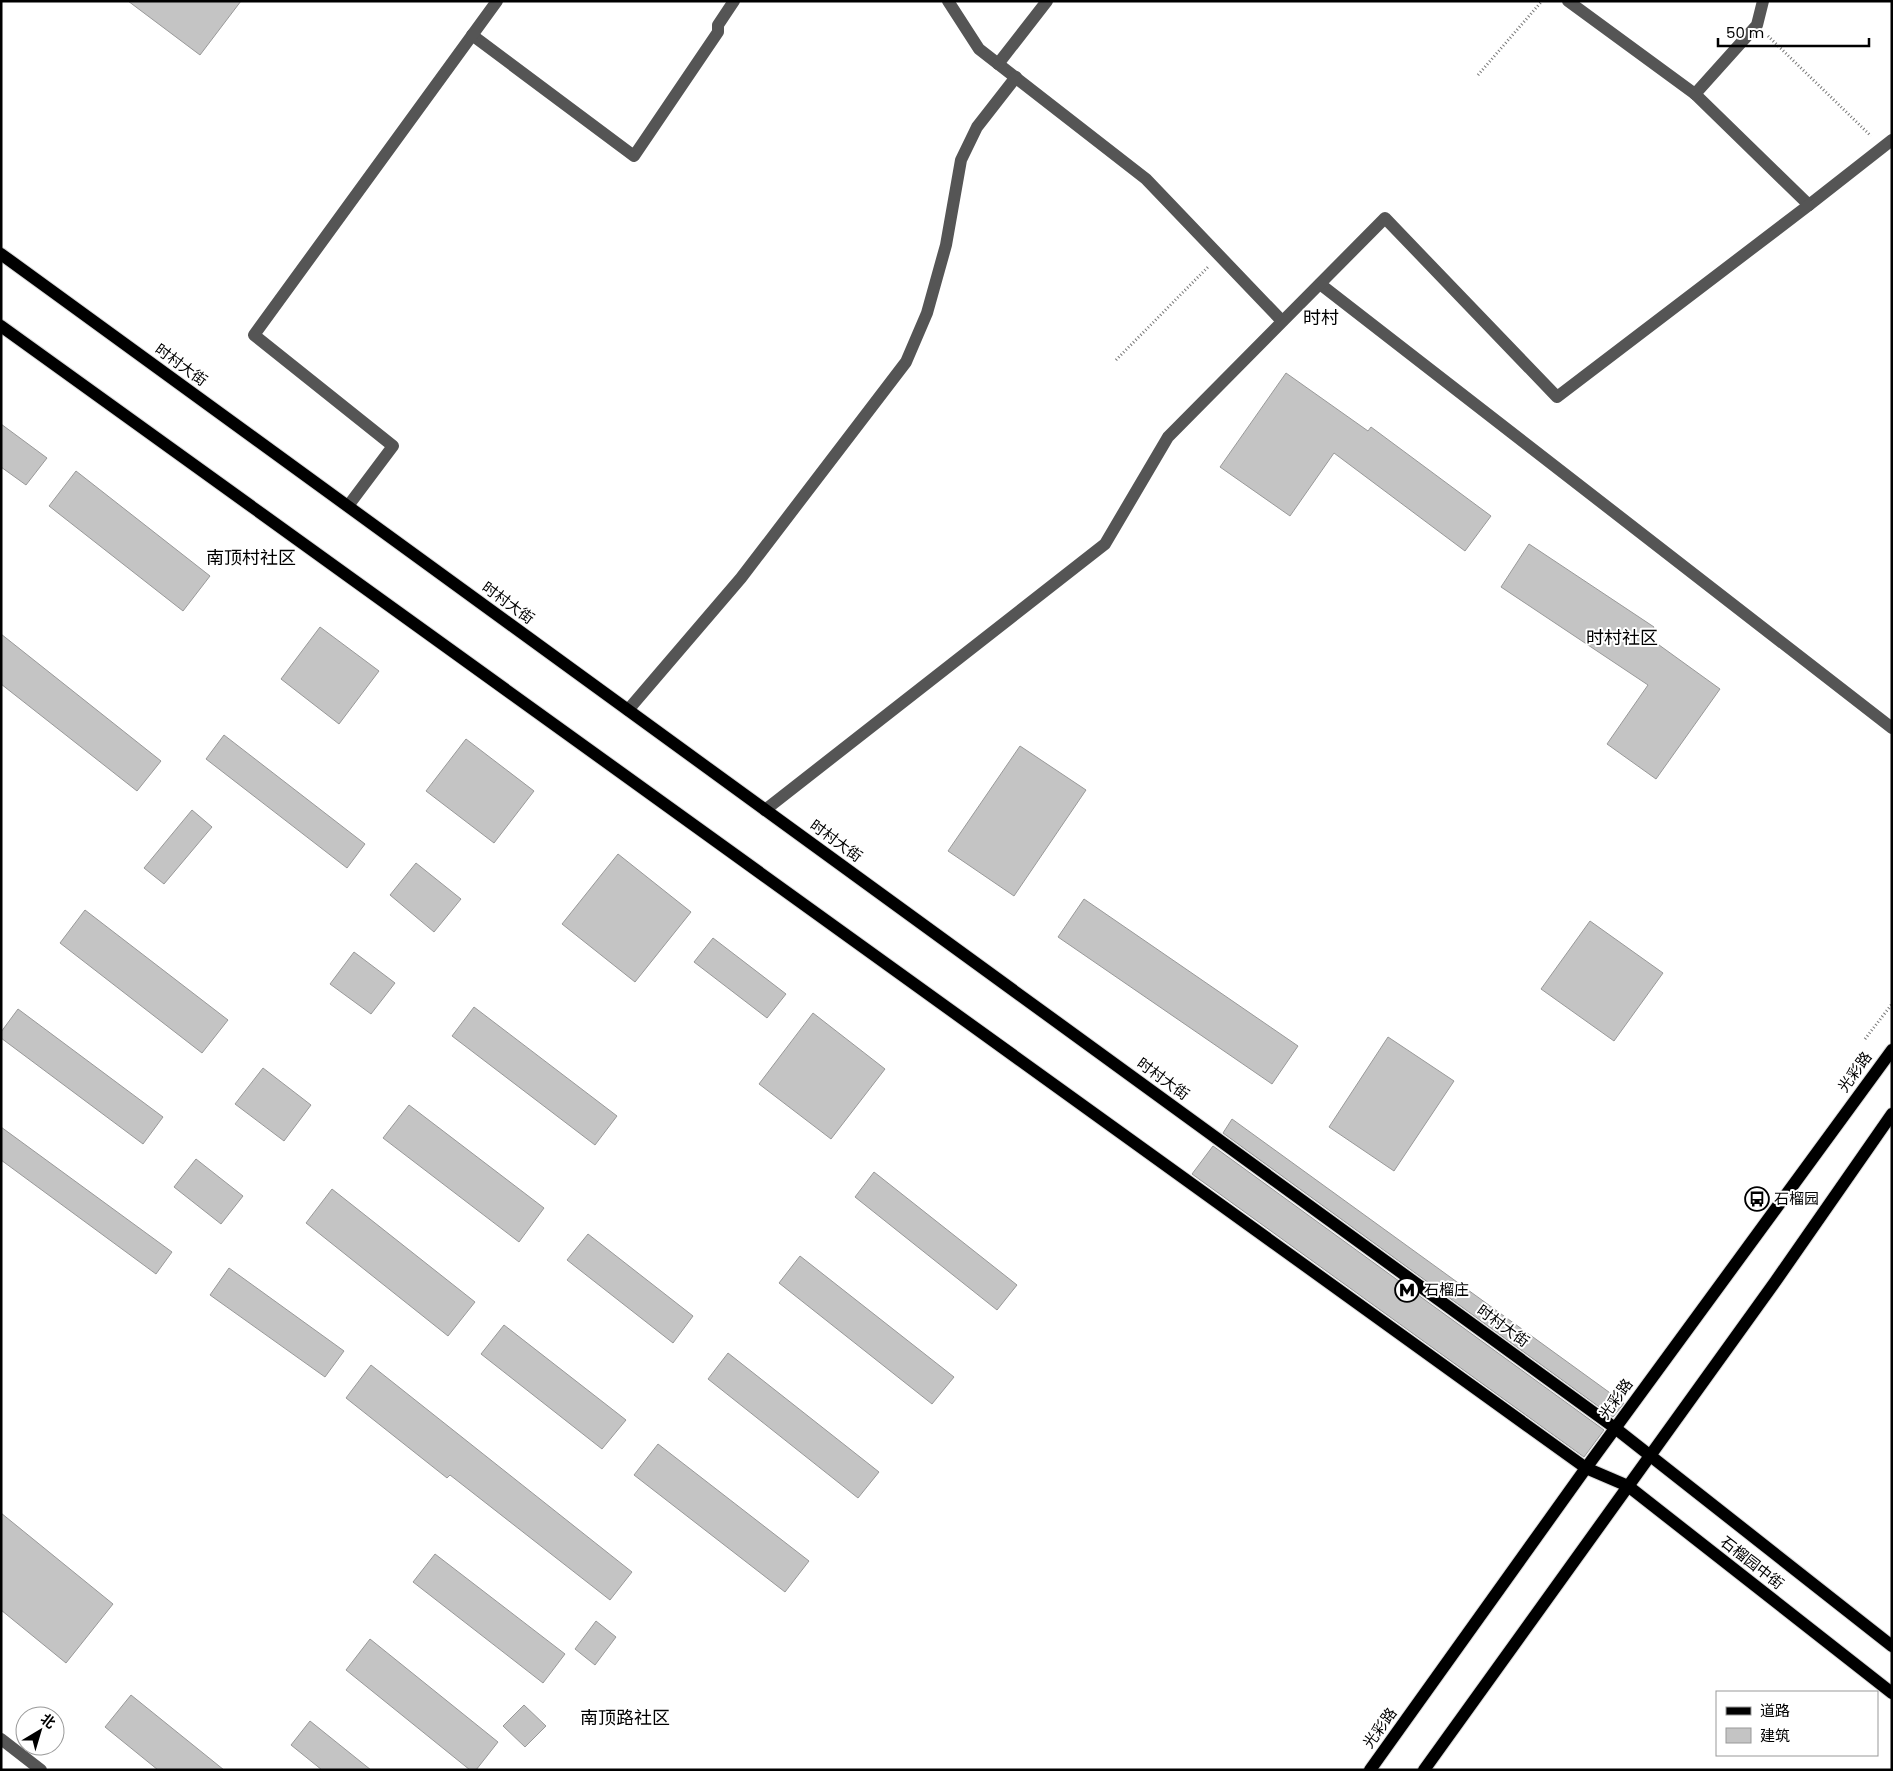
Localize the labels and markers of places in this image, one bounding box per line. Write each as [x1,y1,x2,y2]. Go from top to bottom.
bus stop icon: 石榴园 [1744,1186,1770,1212]
place label: 石榴园 [1774,1188,1819,1209]
metro station icon: 石榴庄 [1394,1277,1420,1303]
place label: 石榴庄 [1424,1279,1469,1300]

